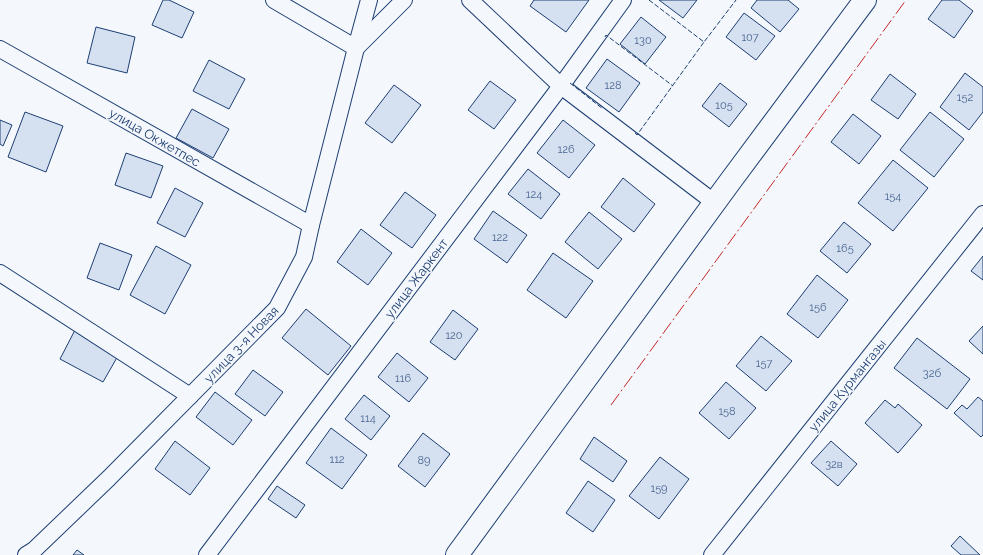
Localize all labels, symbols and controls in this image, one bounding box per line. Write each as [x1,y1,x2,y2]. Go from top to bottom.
house number: 107 [741,31,759,44]
house number: 130 [634,34,652,47]
house number: 128 [605,79,621,92]
house number: 152 [957,91,973,104]
house number: 105 [715,99,733,112]
street label: улица Окжетпес [106,105,203,170]
house number: 126 [557,143,575,156]
house number: 124 [526,188,542,201]
house number: 154 [885,190,901,203]
house number: 122 [492,231,508,244]
street label: улица Жаркент [382,236,451,321]
house number: 165 [836,242,854,255]
house number: 156 [809,301,827,314]
street label: улица 3-я Новая [201,303,282,386]
house number: 120 [445,329,463,342]
street label: улица Курмангазы [806,336,889,434]
house number: 157 [756,357,772,370]
house number: 32б [923,367,941,380]
house number: 116 [395,372,411,385]
house number: 158 [718,405,736,418]
house number: 114 [360,412,376,425]
house number: 112 [329,453,345,466]
house number: 89 [418,454,430,467]
house number: 32в [825,458,843,471]
house number: 159 [650,482,668,495]

